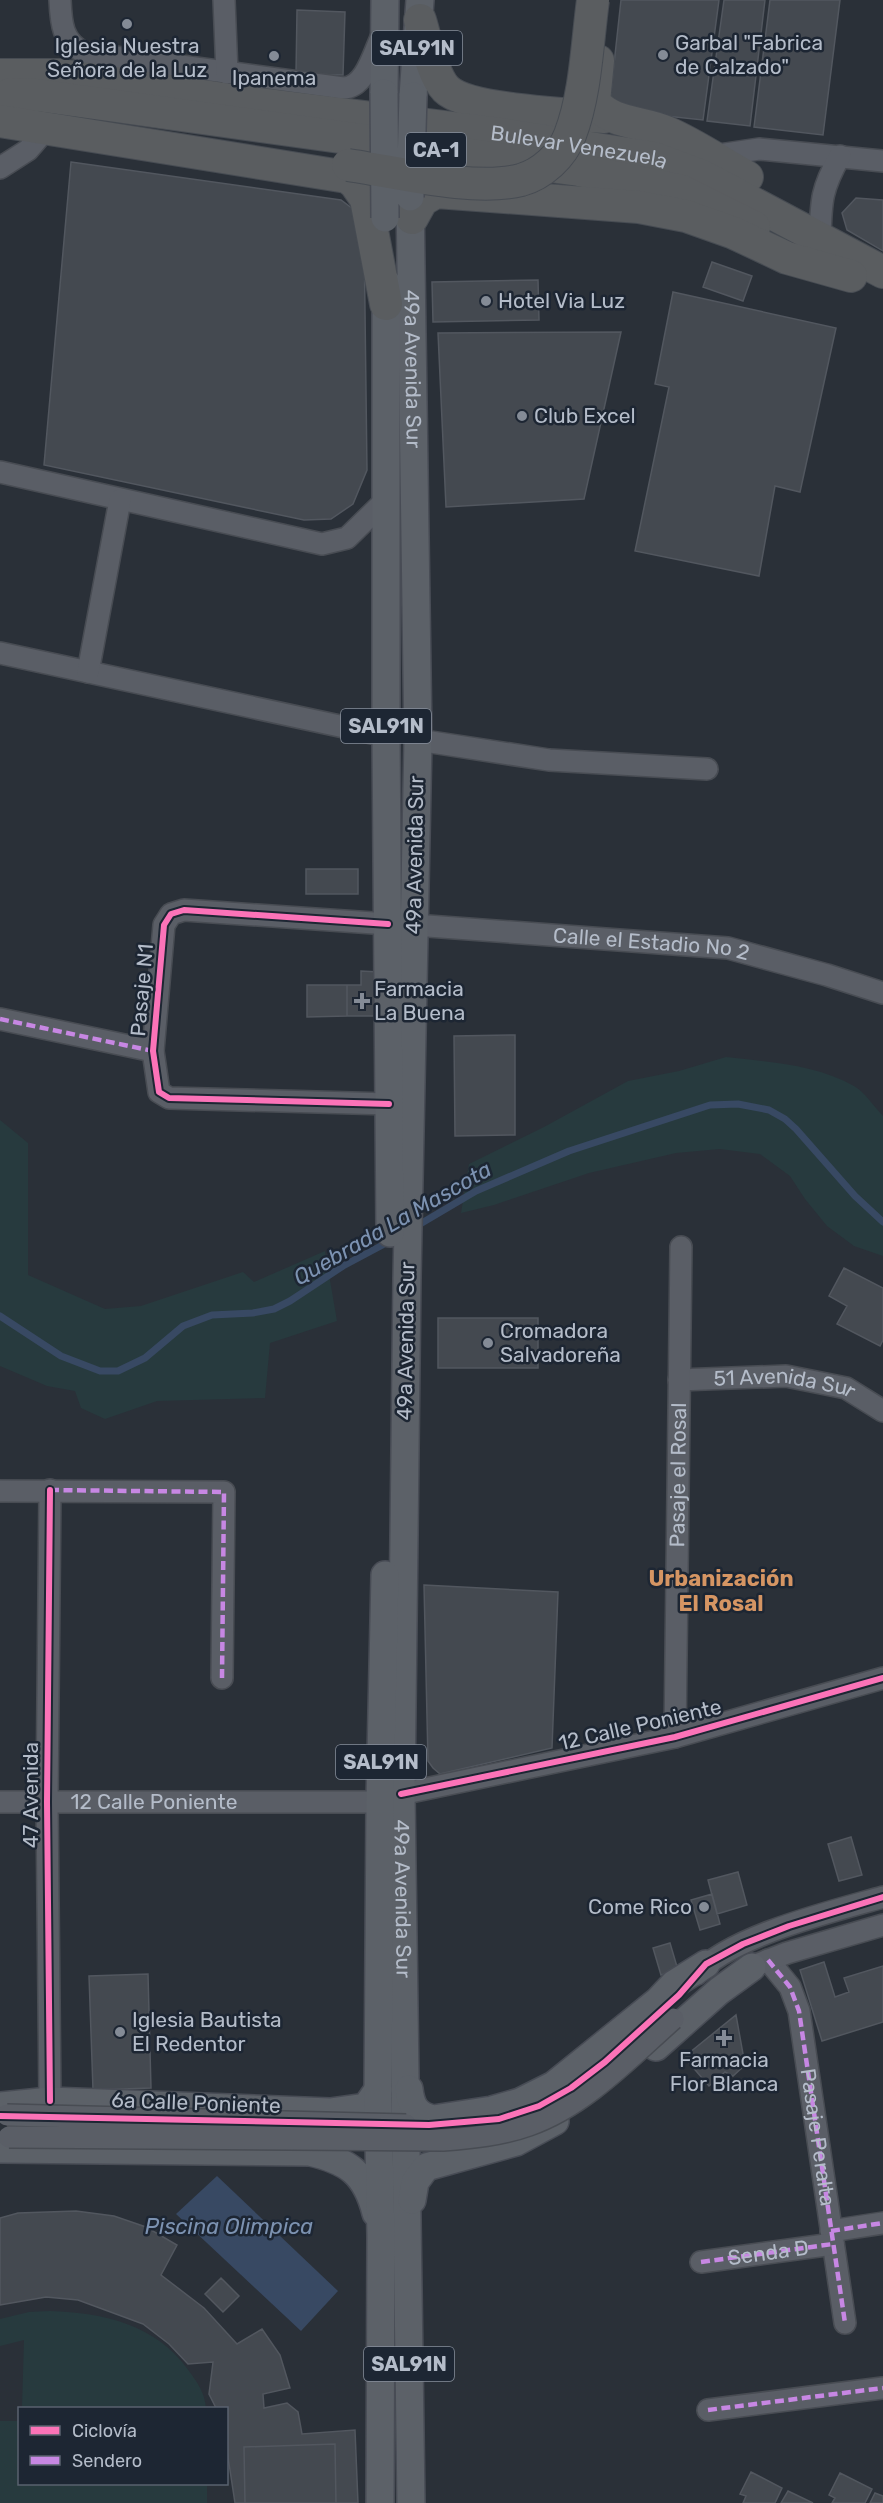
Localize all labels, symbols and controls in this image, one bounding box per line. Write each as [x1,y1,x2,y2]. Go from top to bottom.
marker: Iglesia Nuestra Señora de la Luz [120,17,134,31]
place label: Garbal "Fabrica de Calzado" [675,30,823,79]
road number: SAL91N [372,31,462,65]
place label: Iglesia Nuestra Señora de la Luz [47,33,207,82]
marker: Garbal "Fabrica de Calzado" [656,48,670,62]
marker: Ipanema [267,49,281,63]
place label: Ipanema [232,65,316,90]
street label: Bulevar Venezuela [489,120,671,174]
road number: CA-1 [406,133,466,167]
place label: Hotel Via Luz [498,288,625,313]
street label: 49a Avenida Sur [399,289,427,449]
marker: Hotel Via Luz [479,294,493,308]
place label: Club Excel [534,403,636,428]
marker: Club Excel [515,409,529,423]
road number: SAL91N [341,709,431,743]
street label: 49a Avenida Sur [401,775,428,935]
street label: Calle el Estadio No 2 [552,922,752,965]
street label: Pasaje N1 [125,942,158,1037]
place label: Farmacia La Buena [374,976,465,1025]
marker: Farmacia La Buena [355,994,369,1008]
water label: Quebrada La Mascota [288,1156,496,1291]
street label: 49a Avenida Sur [392,1261,419,1421]
place label: Cromadora Salvadoreña [500,1318,621,1367]
marker: Cromadora Salvadoreña [481,1336,495,1350]
street label: 51 Avenida Sur [713,1363,861,1403]
street label: Pasaje el Rosal [664,1402,691,1548]
district label: Urbanización El Rosal [648,1565,794,1617]
street label: 12 Calle Poniente [556,1694,724,1755]
street label: 47 Avenida [18,1742,43,1848]
road number: SAL91N [336,1745,426,1779]
street label: 12 Calle Poniente [71,1789,237,1814]
street label: 49a Avenida Sur [389,1819,417,1978]
place label: Come Rico [588,1894,692,1919]
marker: Come Rico [697,1900,711,1914]
place label: Iglesia Bautista El Redentor [132,2007,282,2056]
marker: Iglesia Bautista El Redentor [113,2025,127,2039]
marker: Farmacia Flor Blanca [717,2031,731,2045]
place label: Farmacia Flor Blanca [670,2047,778,2096]
street label: Pasaje Peralta [796,2066,841,2208]
street label: 6a Calle Poniente [111,2087,281,2118]
water label: Piscina Olimpica [145,2213,313,2240]
street label: Senda D [726,2234,810,2270]
road number: SAL91N [364,2347,454,2381]
legend [18,2407,228,2485]
text: Ciclovía [72,2420,137,2442]
text: Sendero [72,2450,142,2472]

